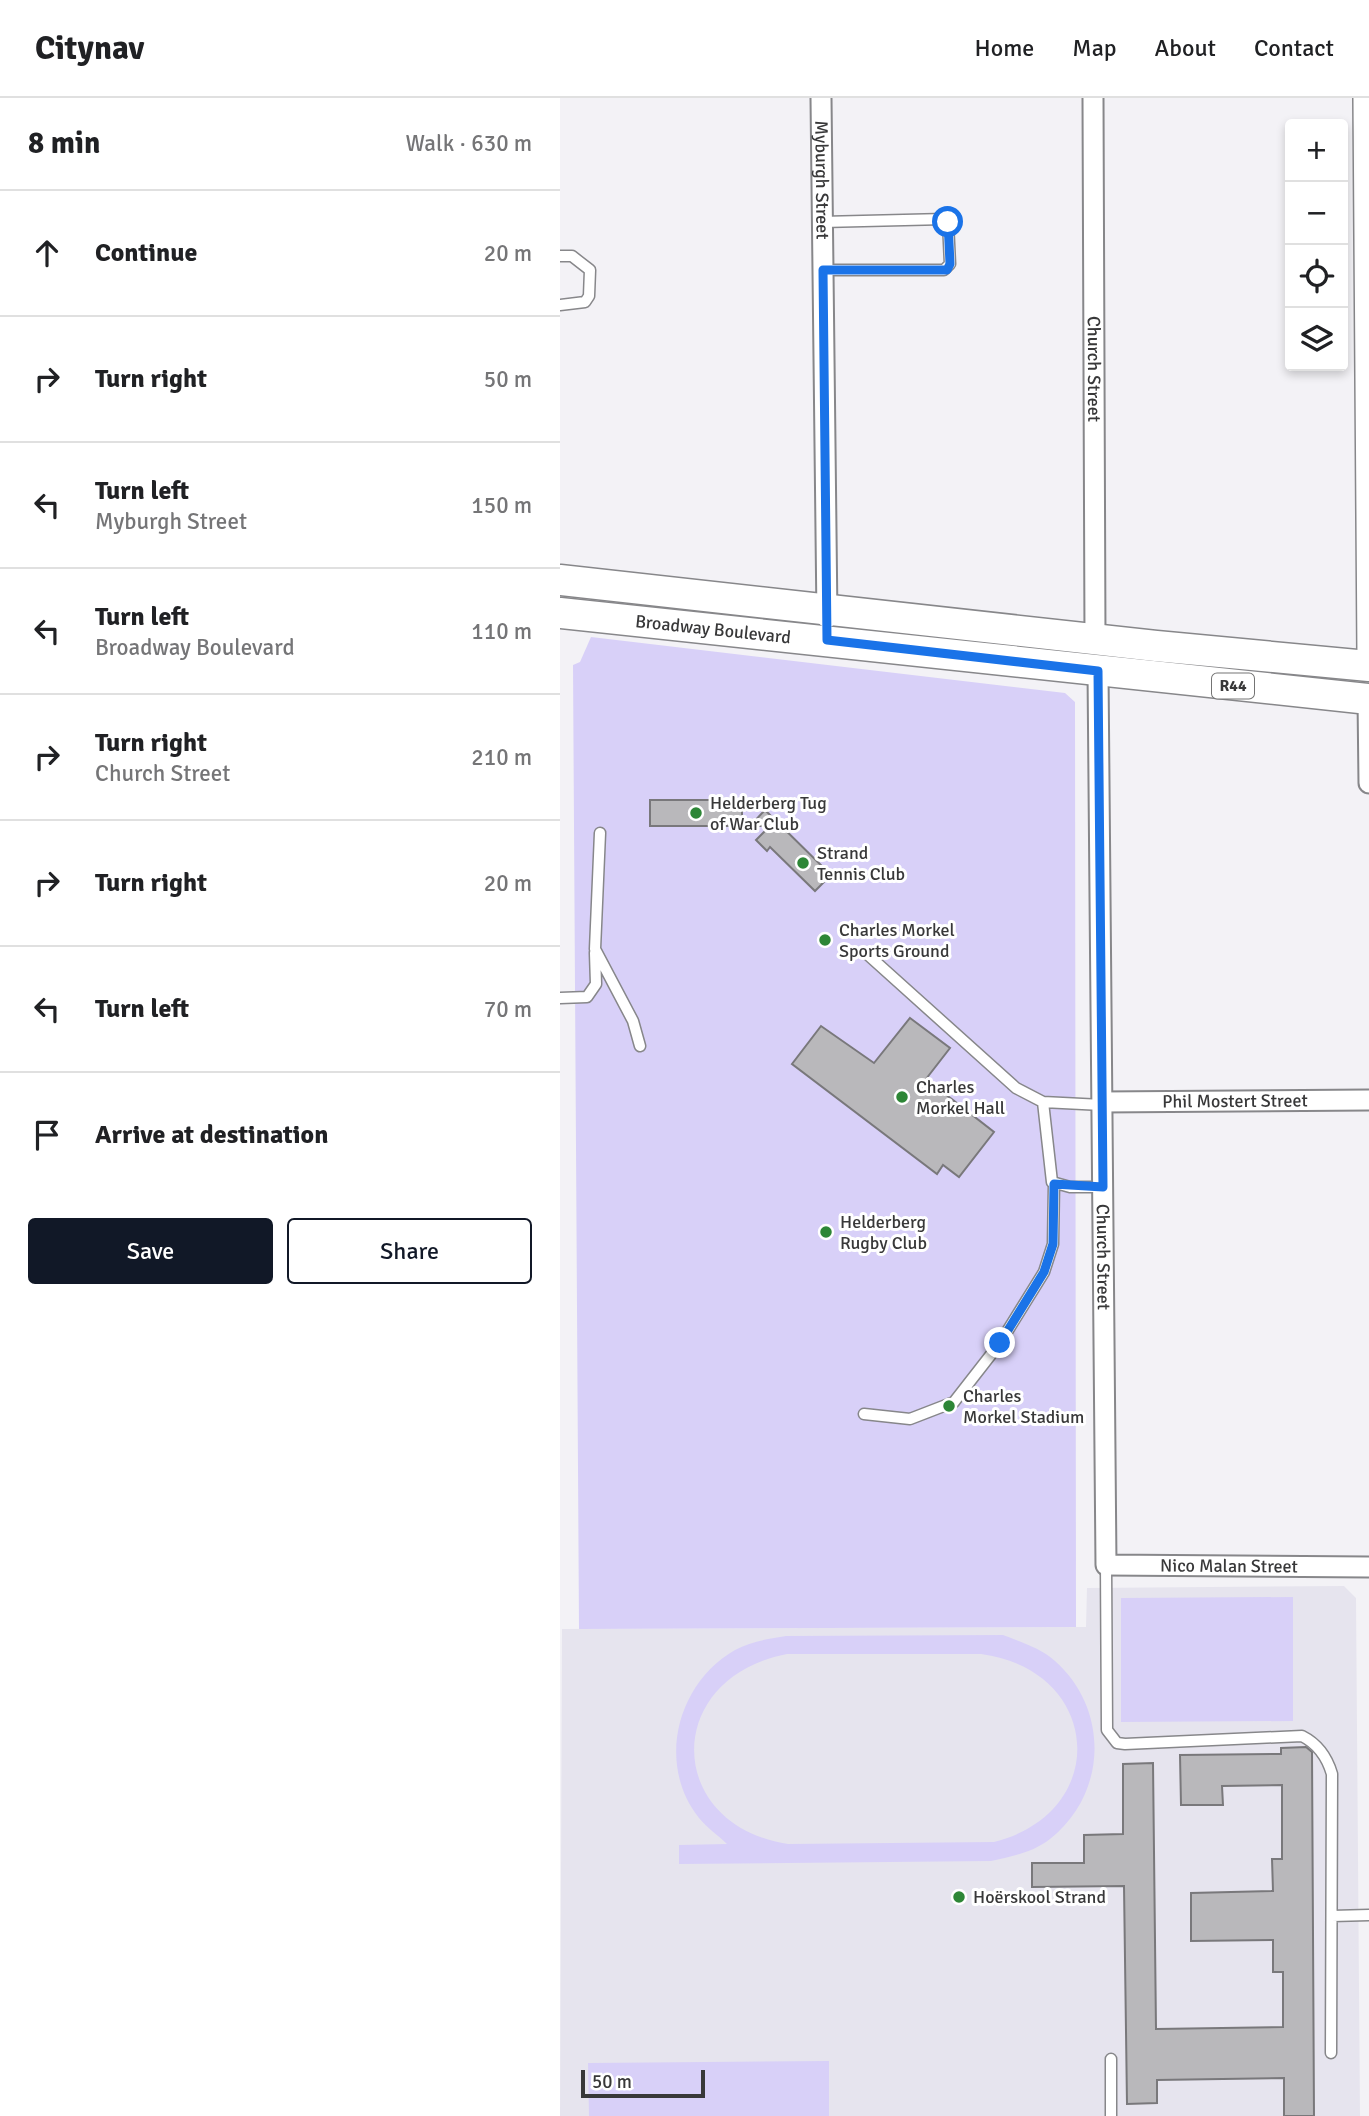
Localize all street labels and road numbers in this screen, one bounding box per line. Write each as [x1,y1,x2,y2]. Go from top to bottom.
street label: Myburgh Street [810,120,834,240]
street label: Church Street [1083,316,1105,422]
street label: Broadway Boulevard [634,610,792,648]
road number: R44 [1212,674,1254,698]
street label: Phil Mostert Street [1162,1089,1308,1113]
street label: Church Street [1092,1204,1115,1310]
street label: Nico Malan Street [1160,1554,1298,1577]

